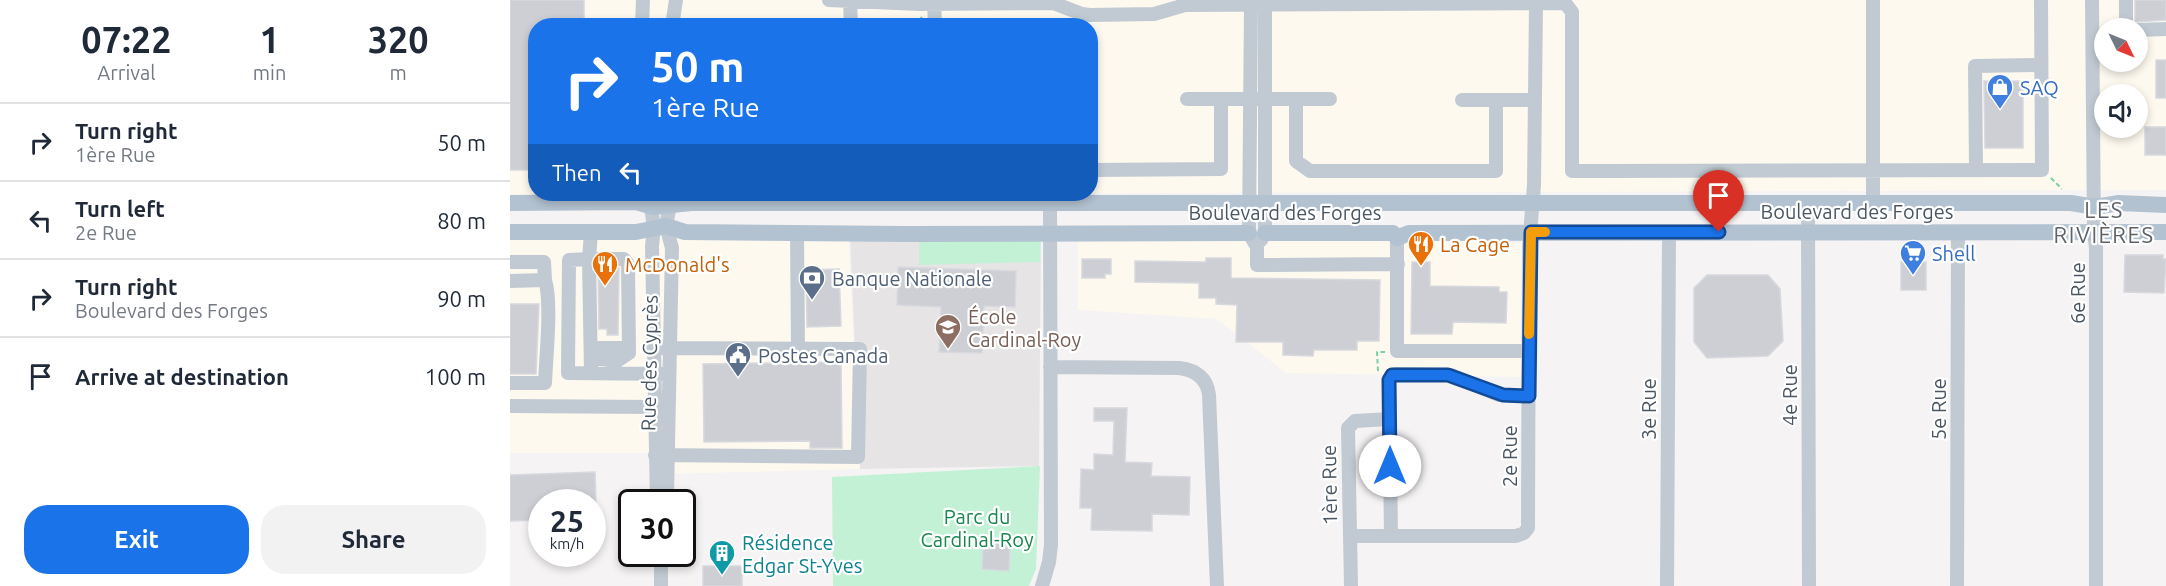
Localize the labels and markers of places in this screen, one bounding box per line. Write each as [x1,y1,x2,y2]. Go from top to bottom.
shop icon: SAQ [1985,72,2015,110]
place label: SAQ [2020,76,2059,99]
pin [1693,170,1744,232]
restaurant icon: La Cage [1406,229,1436,267]
place label: La Cage [1440,233,1510,256]
supermarket icon: Shell [1898,238,1928,276]
place label: Shell [1932,242,1975,265]
restaurant icon: McDonald's [590,249,620,287]
place label: McDonald's [625,253,730,276]
bank icon: Banque Nationale [797,263,827,301]
place label: Banque Nationale [832,267,992,290]
place label: École Cardinal-Roy [968,305,1081,351]
school or university icon: École Cardinal-Roy [933,312,963,350]
public building icon: Postes Canada [723,340,753,378]
place label: Postes Canada [758,344,888,367]
place label: Résidence Edgar St-Yves [742,531,862,577]
building icon: Résidence Edgar St-Yves [707,538,737,576]

